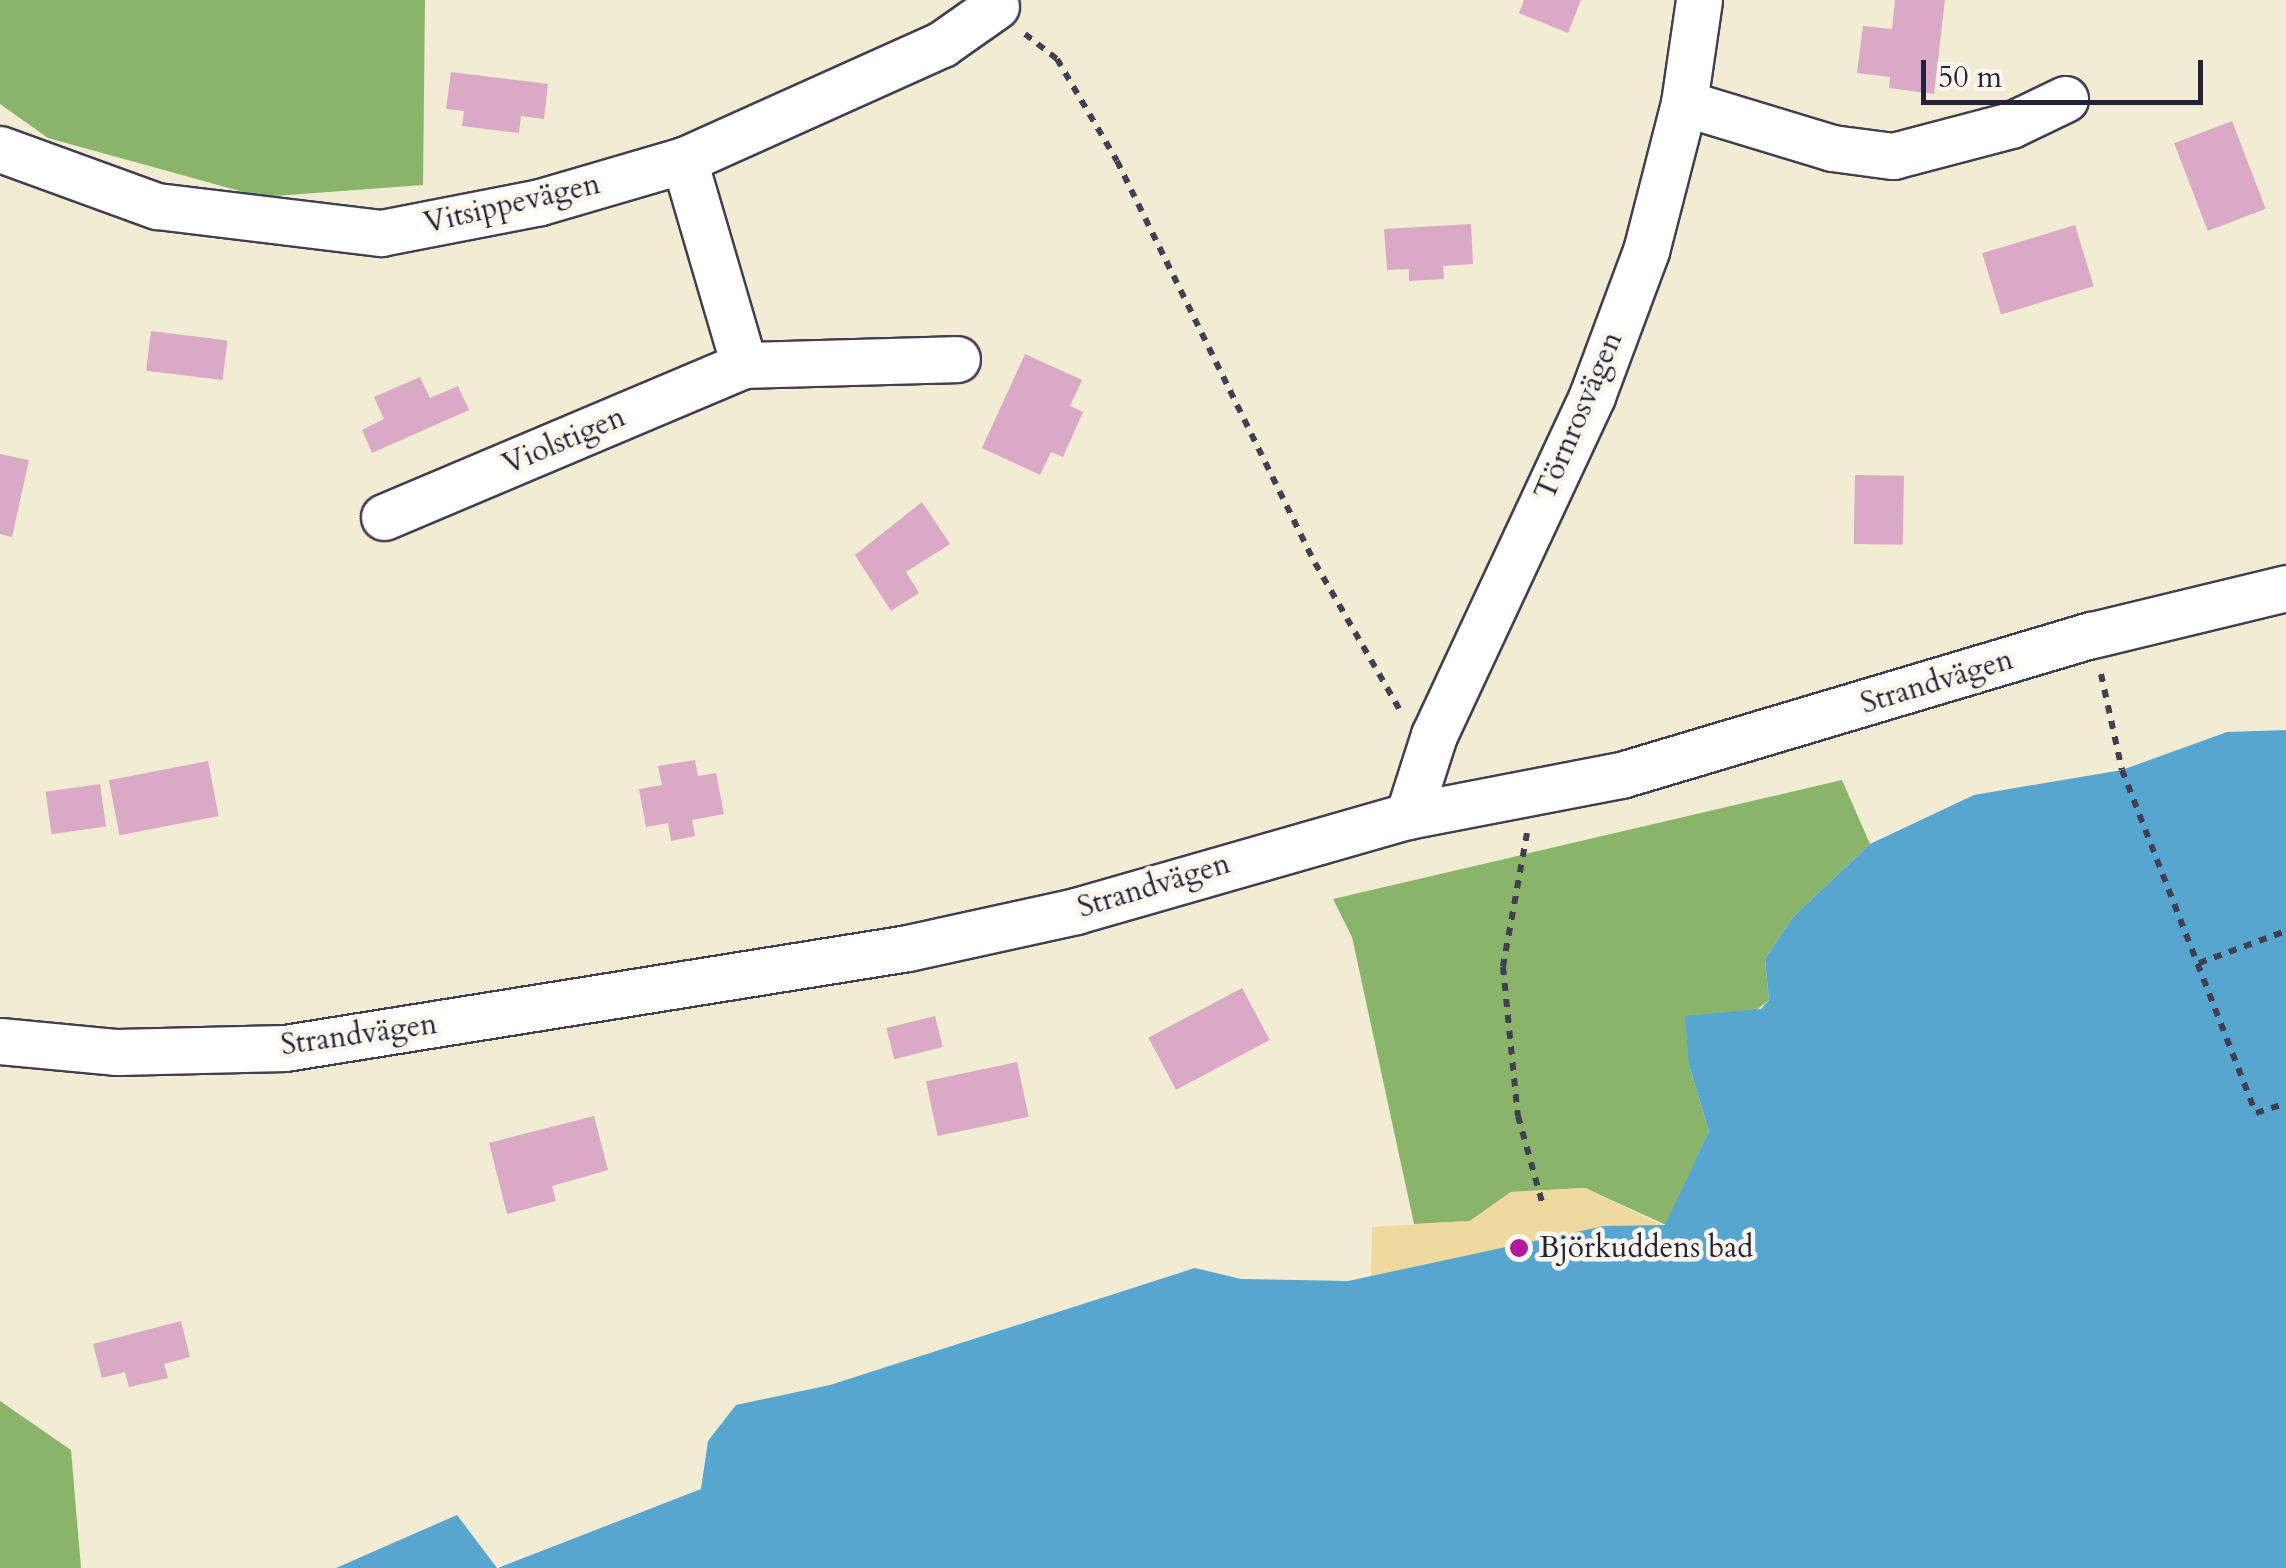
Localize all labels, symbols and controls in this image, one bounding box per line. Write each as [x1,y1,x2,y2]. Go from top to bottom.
scale bar [1926,40,2208,102]
text: 50 m [1938,57,2002,98]
street label: Vitsippevägen [420,166,604,242]
street label: Törnrosvägen [1527,326,1631,506]
street label: Violstigen [497,399,631,483]
street label: Strandvägen [1857,642,2017,722]
street label: Strandvägen [1074,846,1234,926]
street label: Strandvägen [279,1006,439,1064]
place label: Björkuddens bad [1539,1230,1753,1266]
marker: Björkuddens bad [1508,1237,1530,1259]

